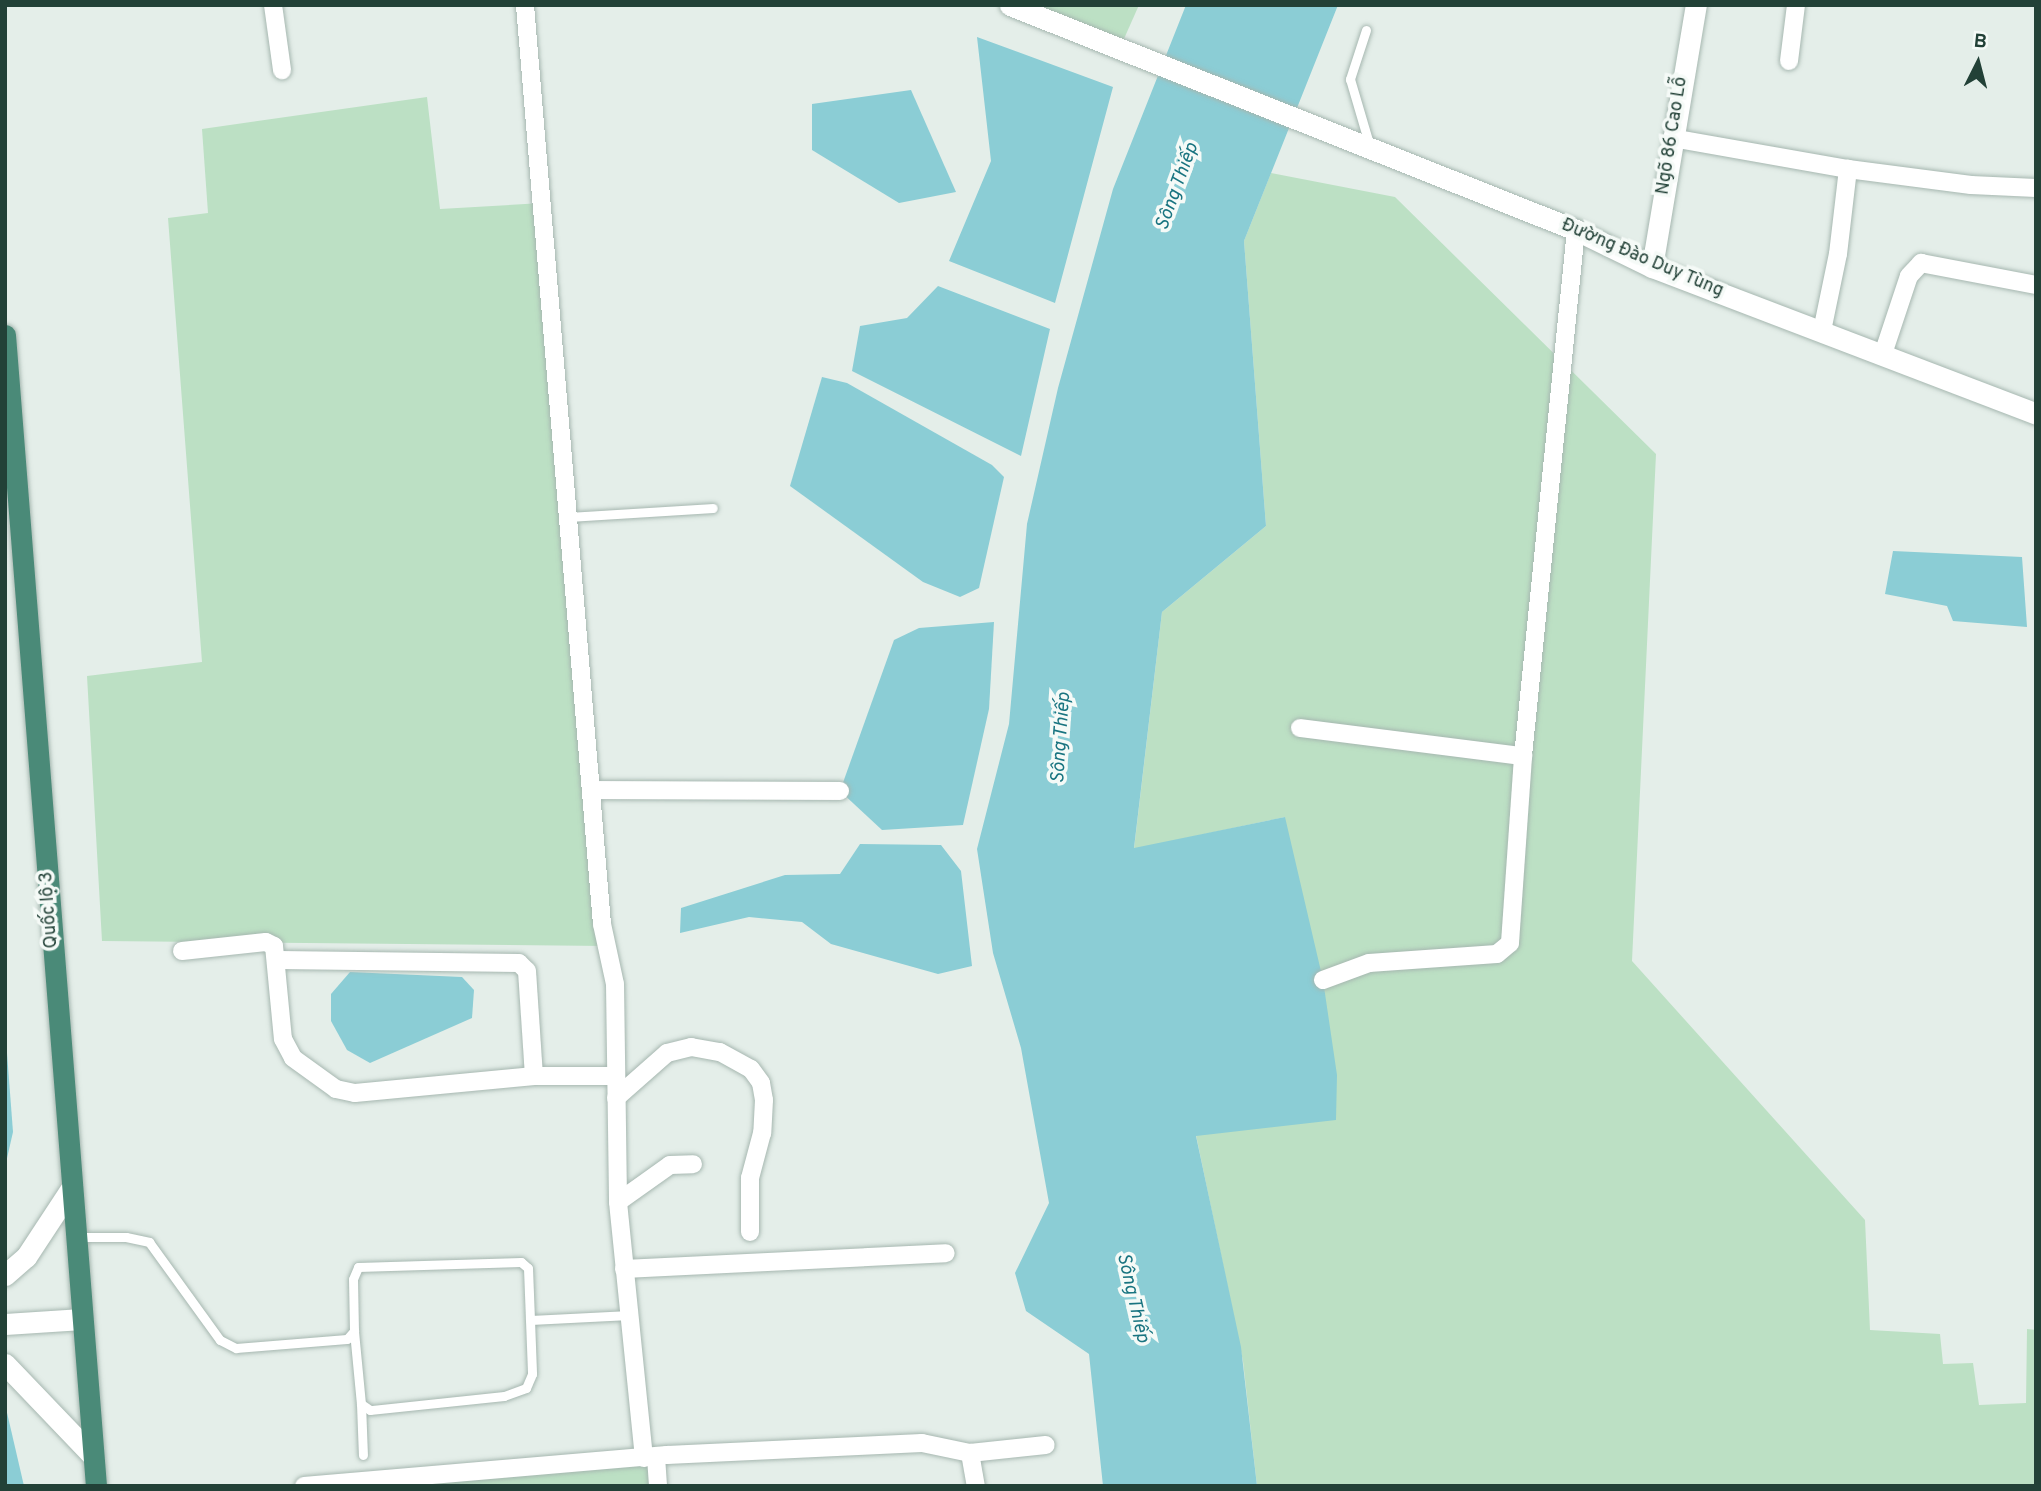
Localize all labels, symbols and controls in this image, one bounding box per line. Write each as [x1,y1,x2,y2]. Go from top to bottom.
north arrow [1943,28,2013,98]
text: B [1972,29,1988,55]
street label: Ngõ 86 Cao Lỗ [1653,76,1693,196]
water label: Sông Thiếp [1152,140,1204,234]
street label: Đường Đào Duy Tùng [1557,215,1727,303]
water label: Sông Thiếp [1047,691,1077,785]
street label: Quốc lộ 3 [37,871,63,949]
water label: Sông Thiếp [1111,1251,1153,1345]

